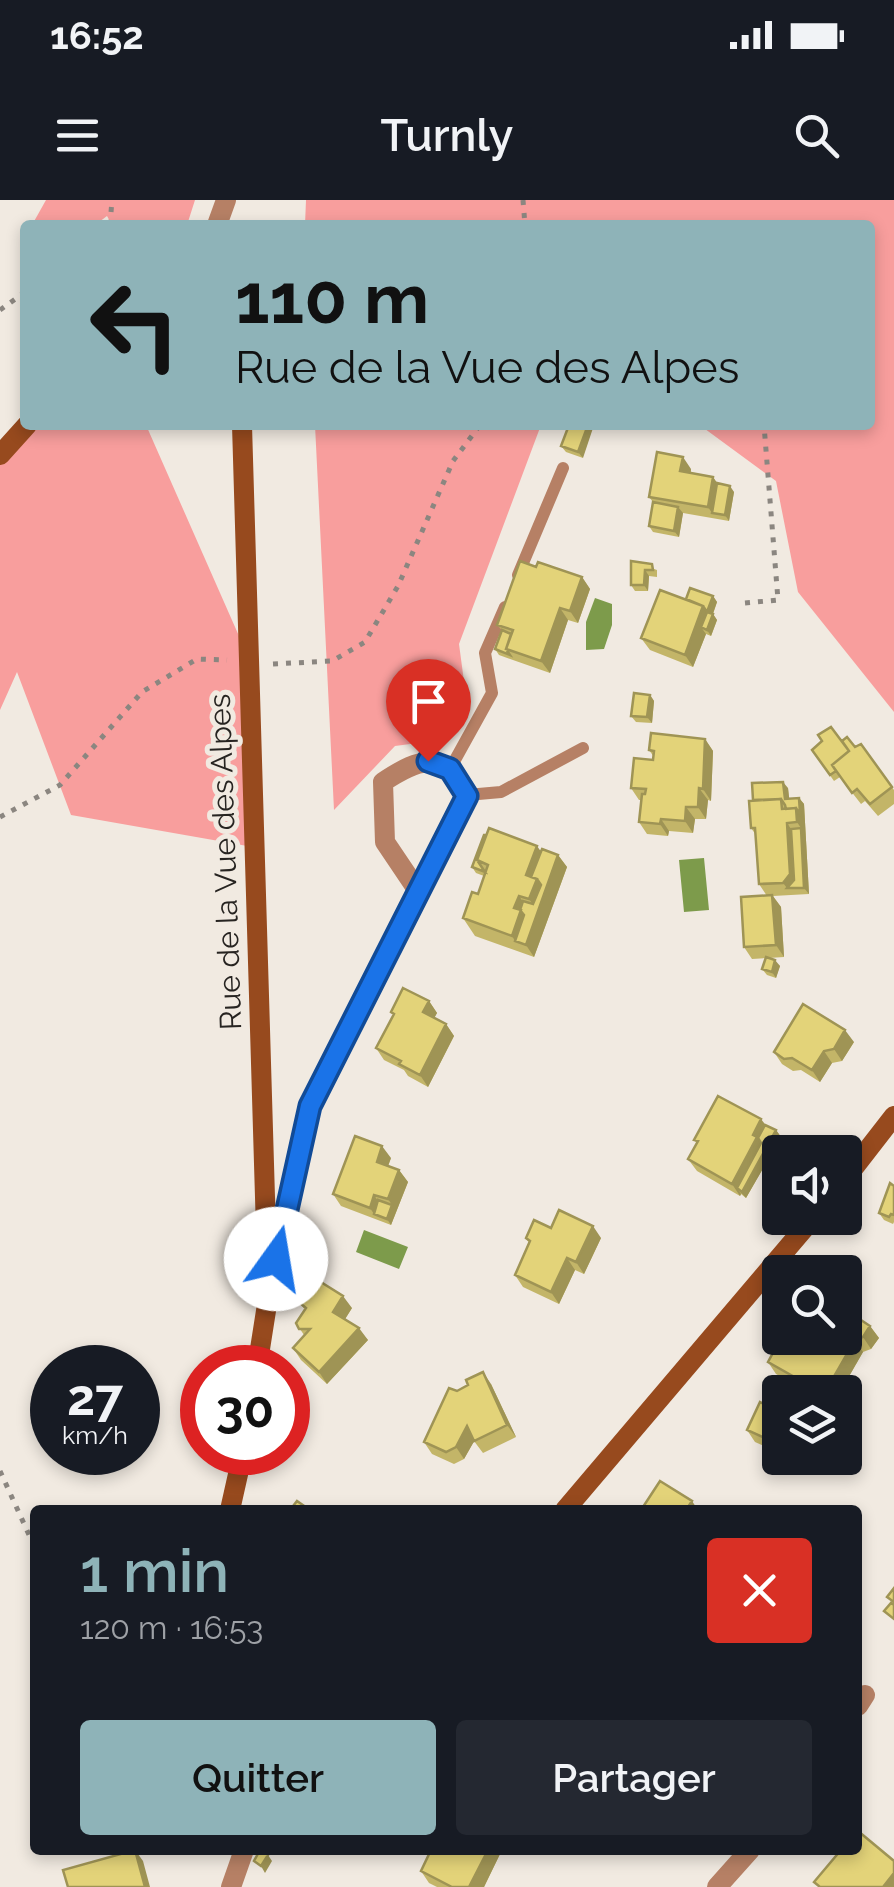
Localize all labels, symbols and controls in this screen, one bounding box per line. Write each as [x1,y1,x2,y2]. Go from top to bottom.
text: 16:52 [50,13,144,58]
icon: menu [50,108,105,163]
icon: search [789,108,844,163]
text: Turnly [381,109,513,162]
text: 110 m [235,257,429,339]
icon: left [70,260,200,390]
text: Rue de la Vue des Alpes [235,341,739,394]
pin [386,659,471,762]
icon: arrive [401,674,456,729]
street label: Rue de la Vue des Alpes [202,693,248,1031]
map controls [762,1135,862,1475]
button: sound [762,1135,862,1235]
position arrow [224,1207,328,1311]
button: search [762,1255,862,1355]
speed limit sign: 30 [180,1345,310,1475]
text: 27 [67,1368,123,1427]
button: layers [762,1375,862,1475]
text: km/h [62,1420,128,1450]
text: 1 min [80,1536,229,1606]
button: close [707,1538,812,1643]
text: 120 m · 16:53 [80,1609,263,1646]
button: Quitter [80,1720,436,1835]
button: Partager [456,1720,812,1835]

